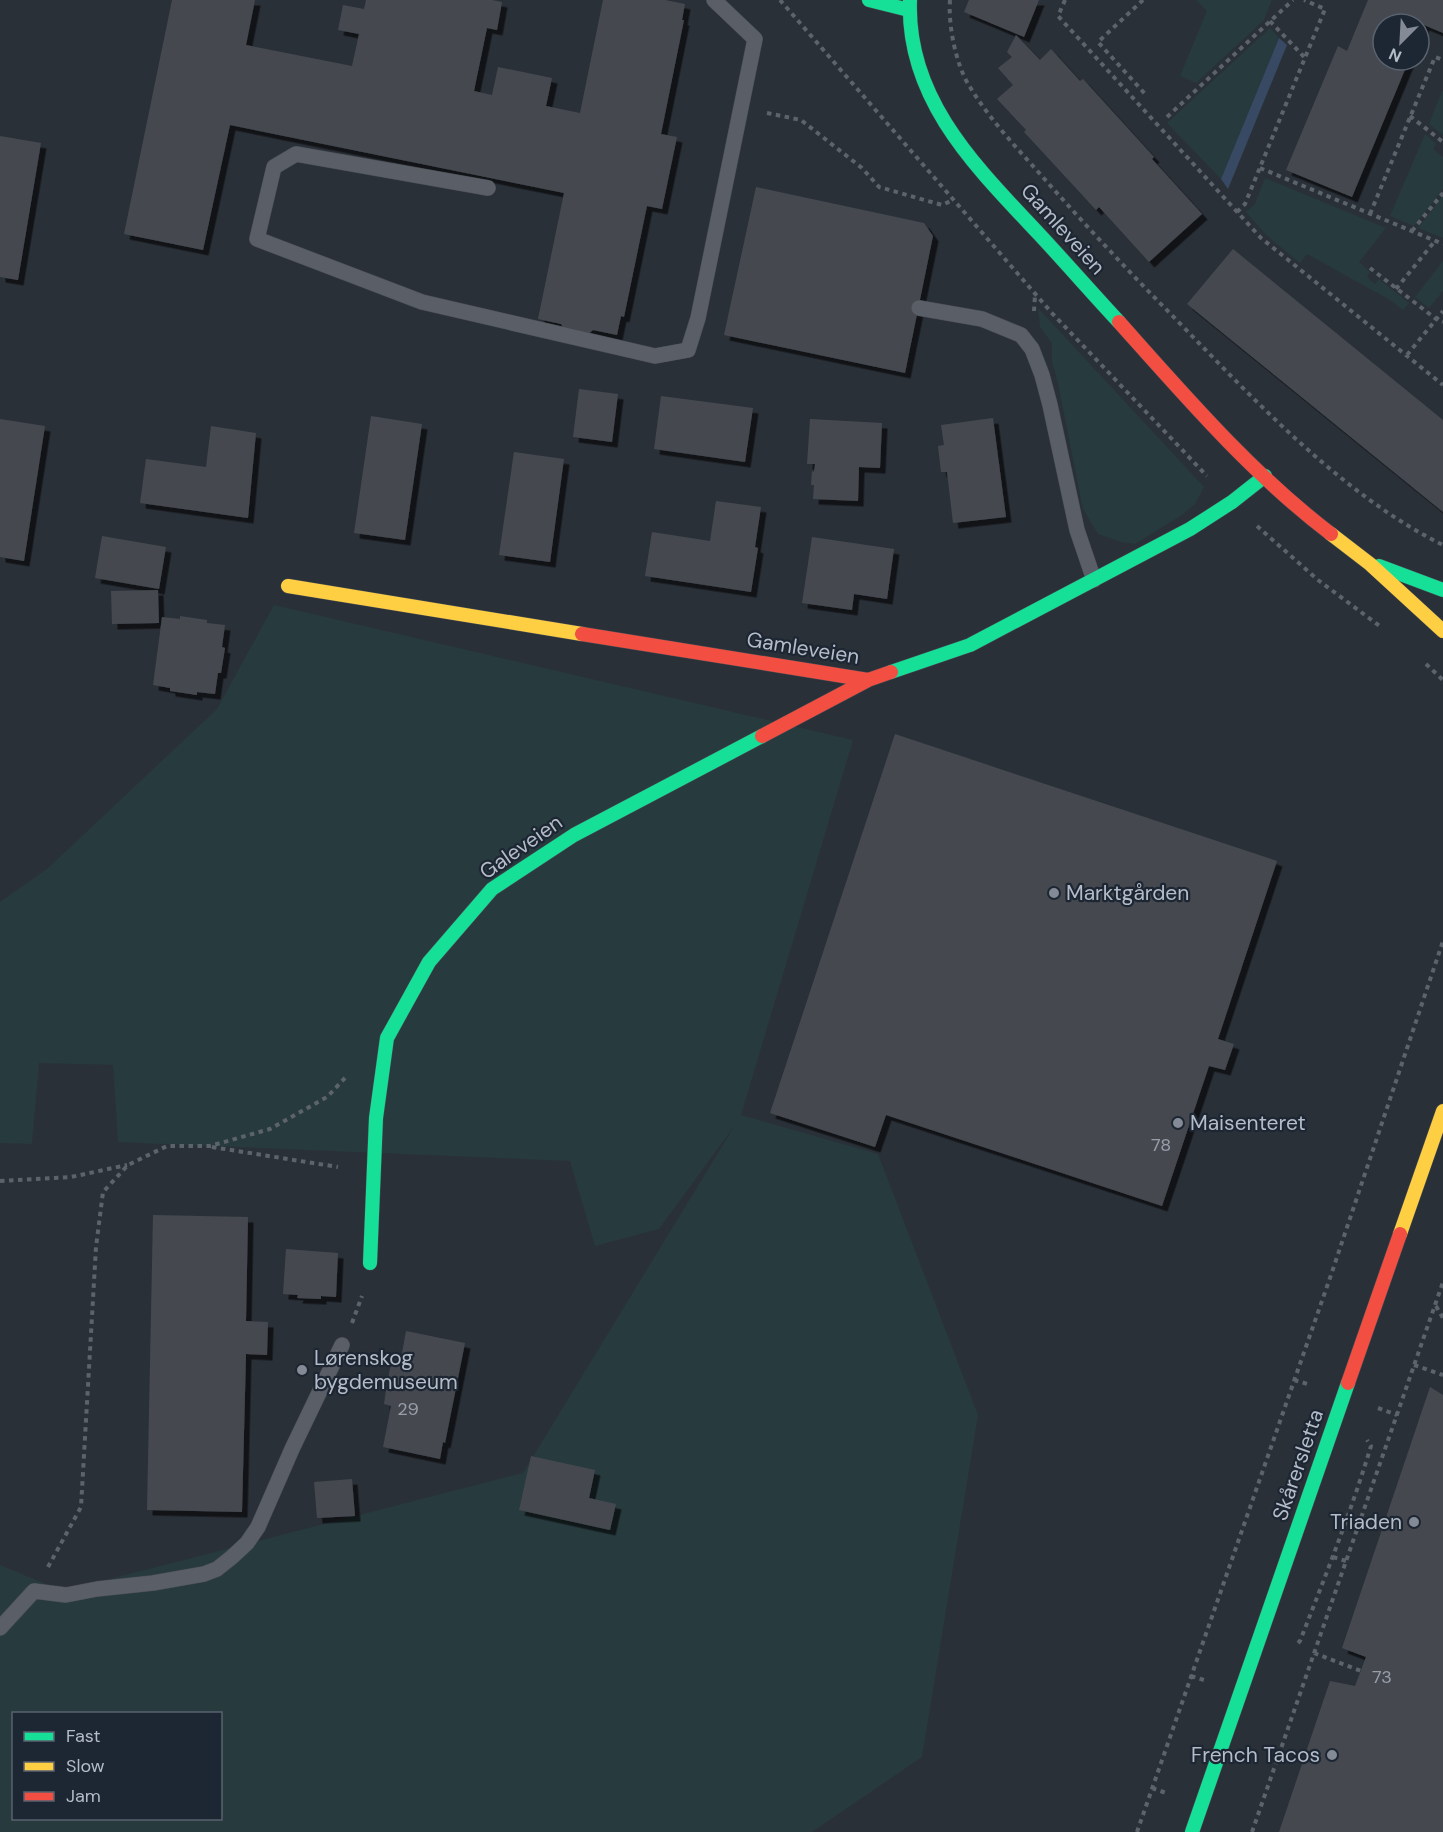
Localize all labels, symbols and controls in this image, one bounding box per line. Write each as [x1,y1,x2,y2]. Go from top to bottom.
north arrow [1371,12,1431,72]
text: N [1386,43,1405,67]
street label: Gamleveien [1015,177,1111,281]
street label: Gamleveien [745,625,861,671]
street label: Galeveien [474,808,568,886]
place label: Marktgården [1066,879,1189,907]
marker: Marktgården [1047,886,1061,900]
place label: Maisenteret [1190,1109,1306,1137]
marker: Maisenteret [1171,1116,1185,1130]
house number: 78 [1151,1133,1171,1157]
place label: Lørenskog bygdemuseum [314,1344,458,1396]
marker: Lørenskog bygdemuseum [295,1363,309,1377]
house number: 29 [397,1397,419,1421]
street label: Skårersletta [1266,1406,1330,1524]
place label: Triaden [1330,1508,1402,1536]
marker: Triaden [1407,1515,1421,1529]
house number: 73 [1372,1665,1392,1689]
legend [12,1712,222,1820]
text: Fast [66,1724,101,1748]
place label: French Tacos [1191,1741,1320,1769]
marker: French Tacos [1325,1748,1339,1762]
text: Slow [66,1754,105,1778]
text: Jam [66,1784,101,1808]

